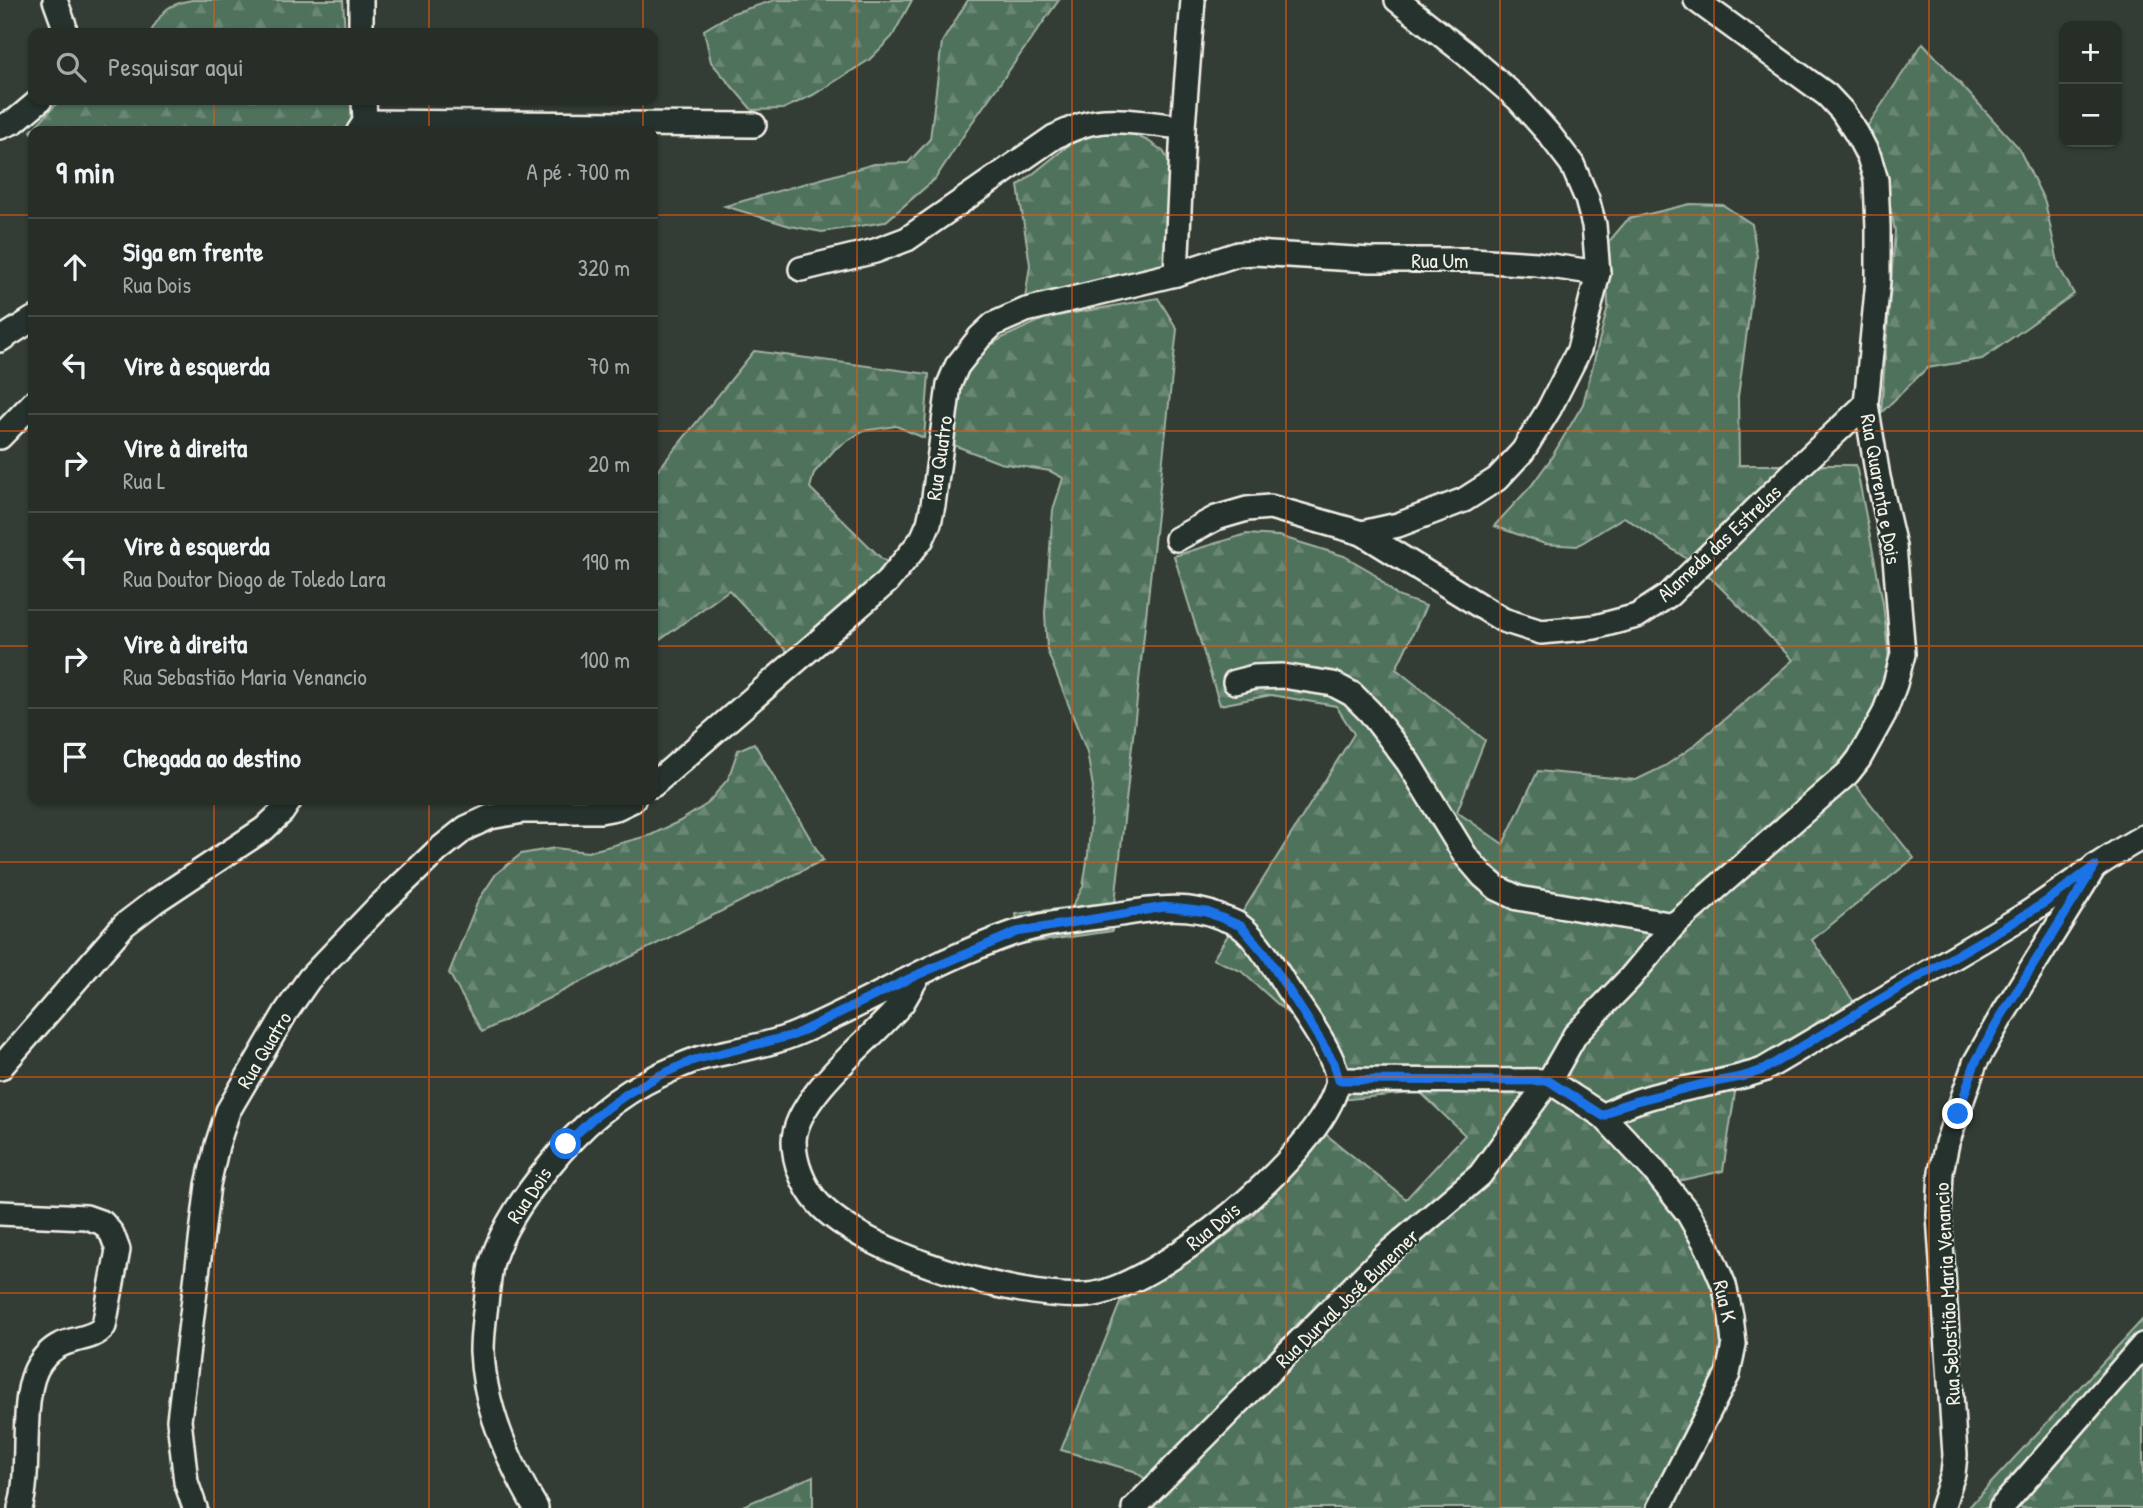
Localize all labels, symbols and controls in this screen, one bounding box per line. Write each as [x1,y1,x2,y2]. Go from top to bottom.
map controls [2059,21,2122,147]
button: + [2059,21,2122,84]
search box [28,28,658,105]
icon: search [52,48,90,86]
text: Pesquisar aqui [108,49,244,84]
button: − [2059,84,2122,147]
text: 9 min [56,152,115,192]
text: A pé · 700 m [526,156,630,187]
text: Siga em frente [123,234,263,269]
street label: Rua Um [1412,246,1468,275]
icon: ahead [56,248,94,286]
text: 320 m [578,252,630,283]
text: Rua Dois [123,269,191,300]
icon: left [56,346,94,384]
text: Vire à esquerda [123,348,269,383]
text: 70 m [587,350,630,381]
street label: Rua Quarenta e Dois [1854,412,1908,566]
street label: Rua Quatro [919,414,959,502]
text: Vire à direita [123,430,247,465]
icon: right [56,444,94,482]
text: 20 m [588,448,630,479]
text: Rua L [123,465,166,496]
street label: Alameda das Estrelas [1651,478,1787,608]
text: Vire à esquerda [123,528,269,563]
icon: left [56,542,94,580]
text: 190 m [582,546,630,577]
text: Rua Doutor Diogo de Toledo Lara [123,563,386,594]
text: Vire à direita [123,626,247,661]
icon: right [56,640,94,678]
text: 100 m [580,644,630,675]
text: Rua Sebastião Maria Venancio [123,661,367,692]
icon: arrive [56,738,94,776]
text: Chegada ao destino [123,740,301,775]
street label: Rua Quatro [230,1006,298,1094]
route end [1942,1098,1973,1129]
route start [550,1128,581,1159]
street label: Rua Dois [500,1161,558,1229]
street label: Rua Sebastião Maria Venancio [1927,1182,1967,1406]
street label: Rua Dois [1180,1195,1246,1257]
street label: Rua Durval José Bunemer [1269,1222,1425,1374]
street label: Rua K [1706,1277,1744,1325]

